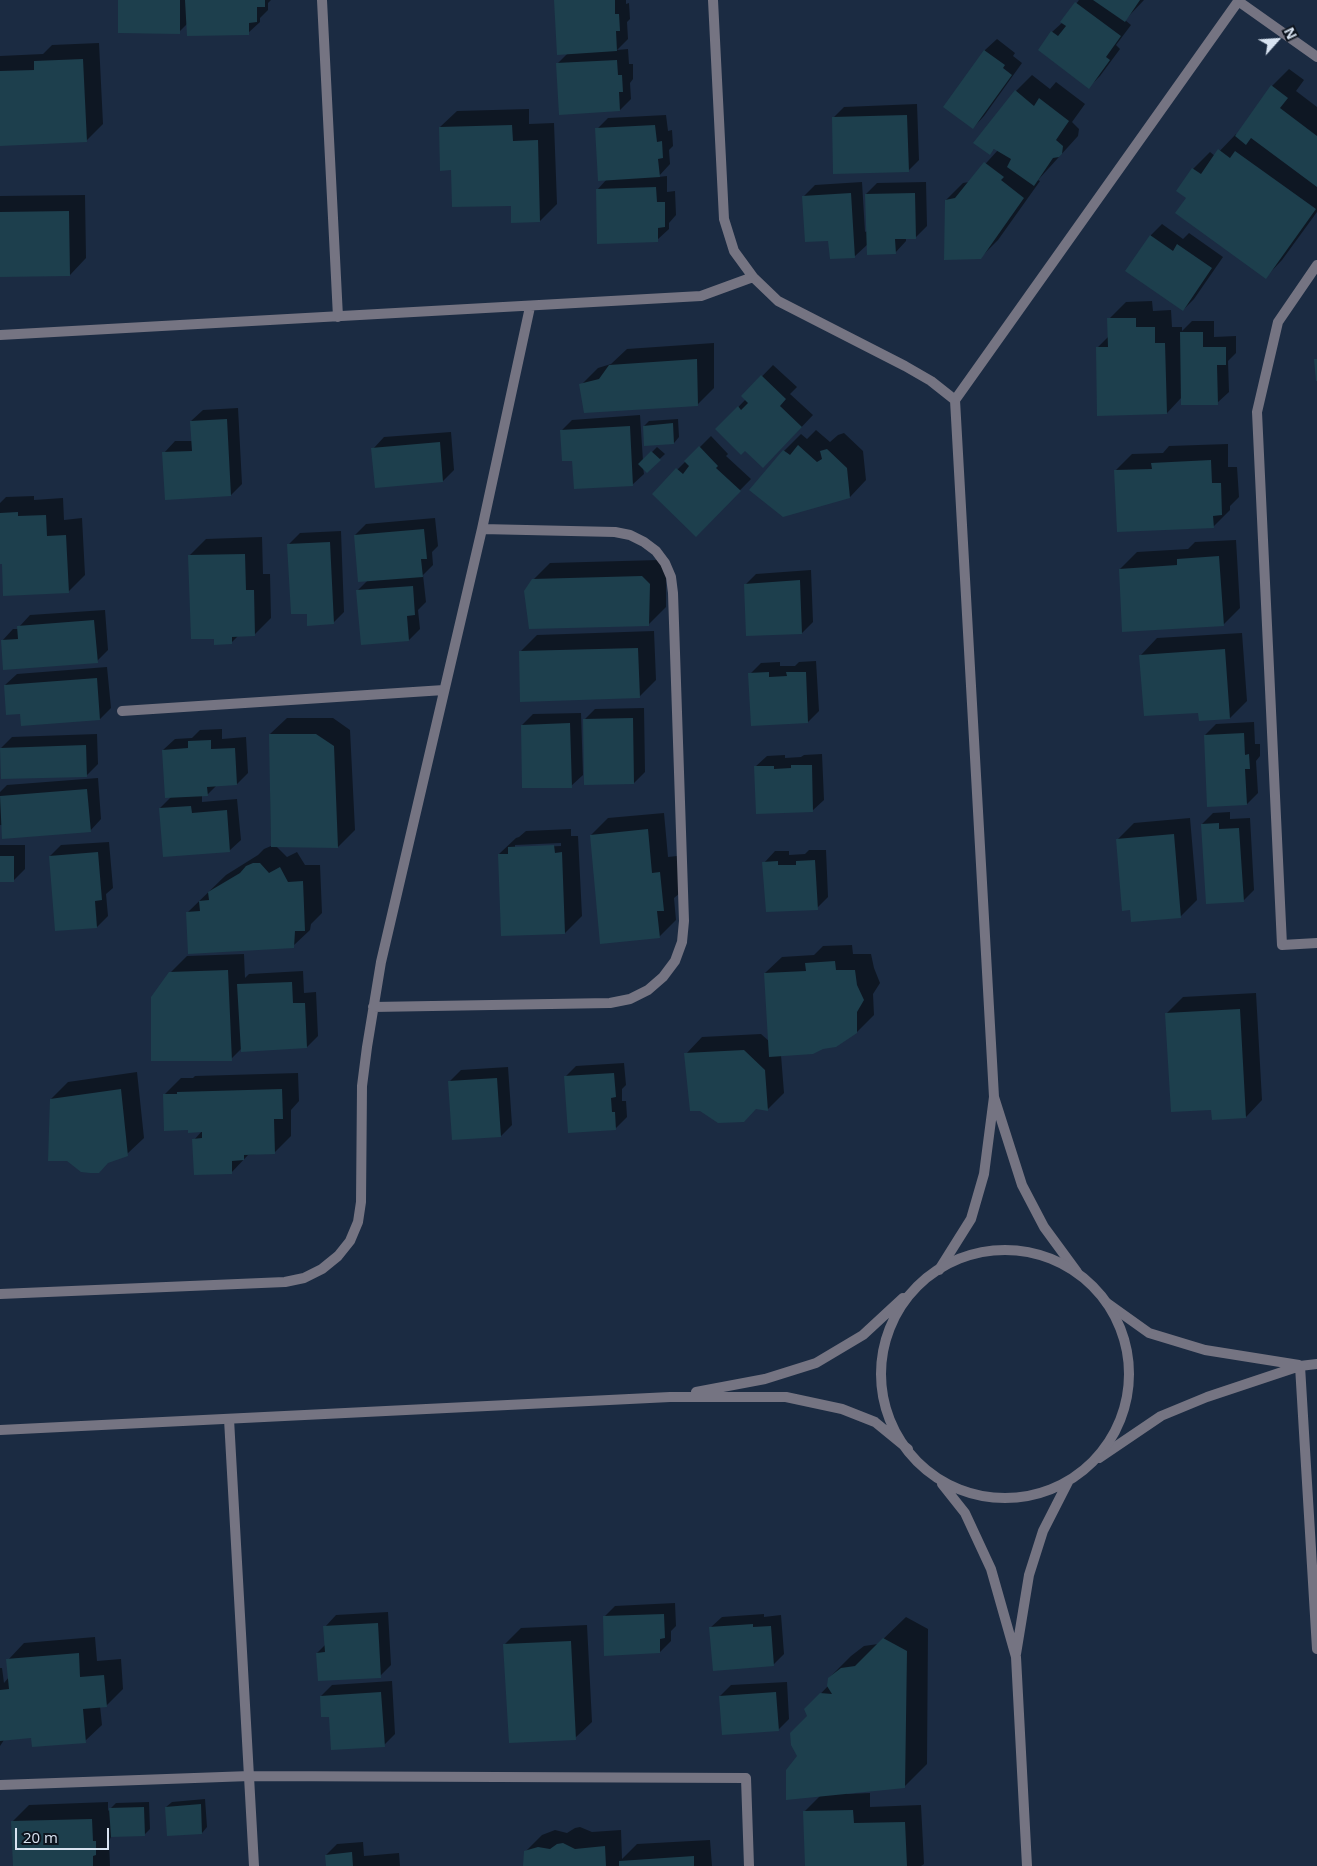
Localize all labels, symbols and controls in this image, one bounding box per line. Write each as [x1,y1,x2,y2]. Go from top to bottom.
north arrow [1252,15,1302,65]
text: N [1280,24,1302,42]
scale bar [18,1818,111,1850]
text: 20 m [23,1827,58,1847]

